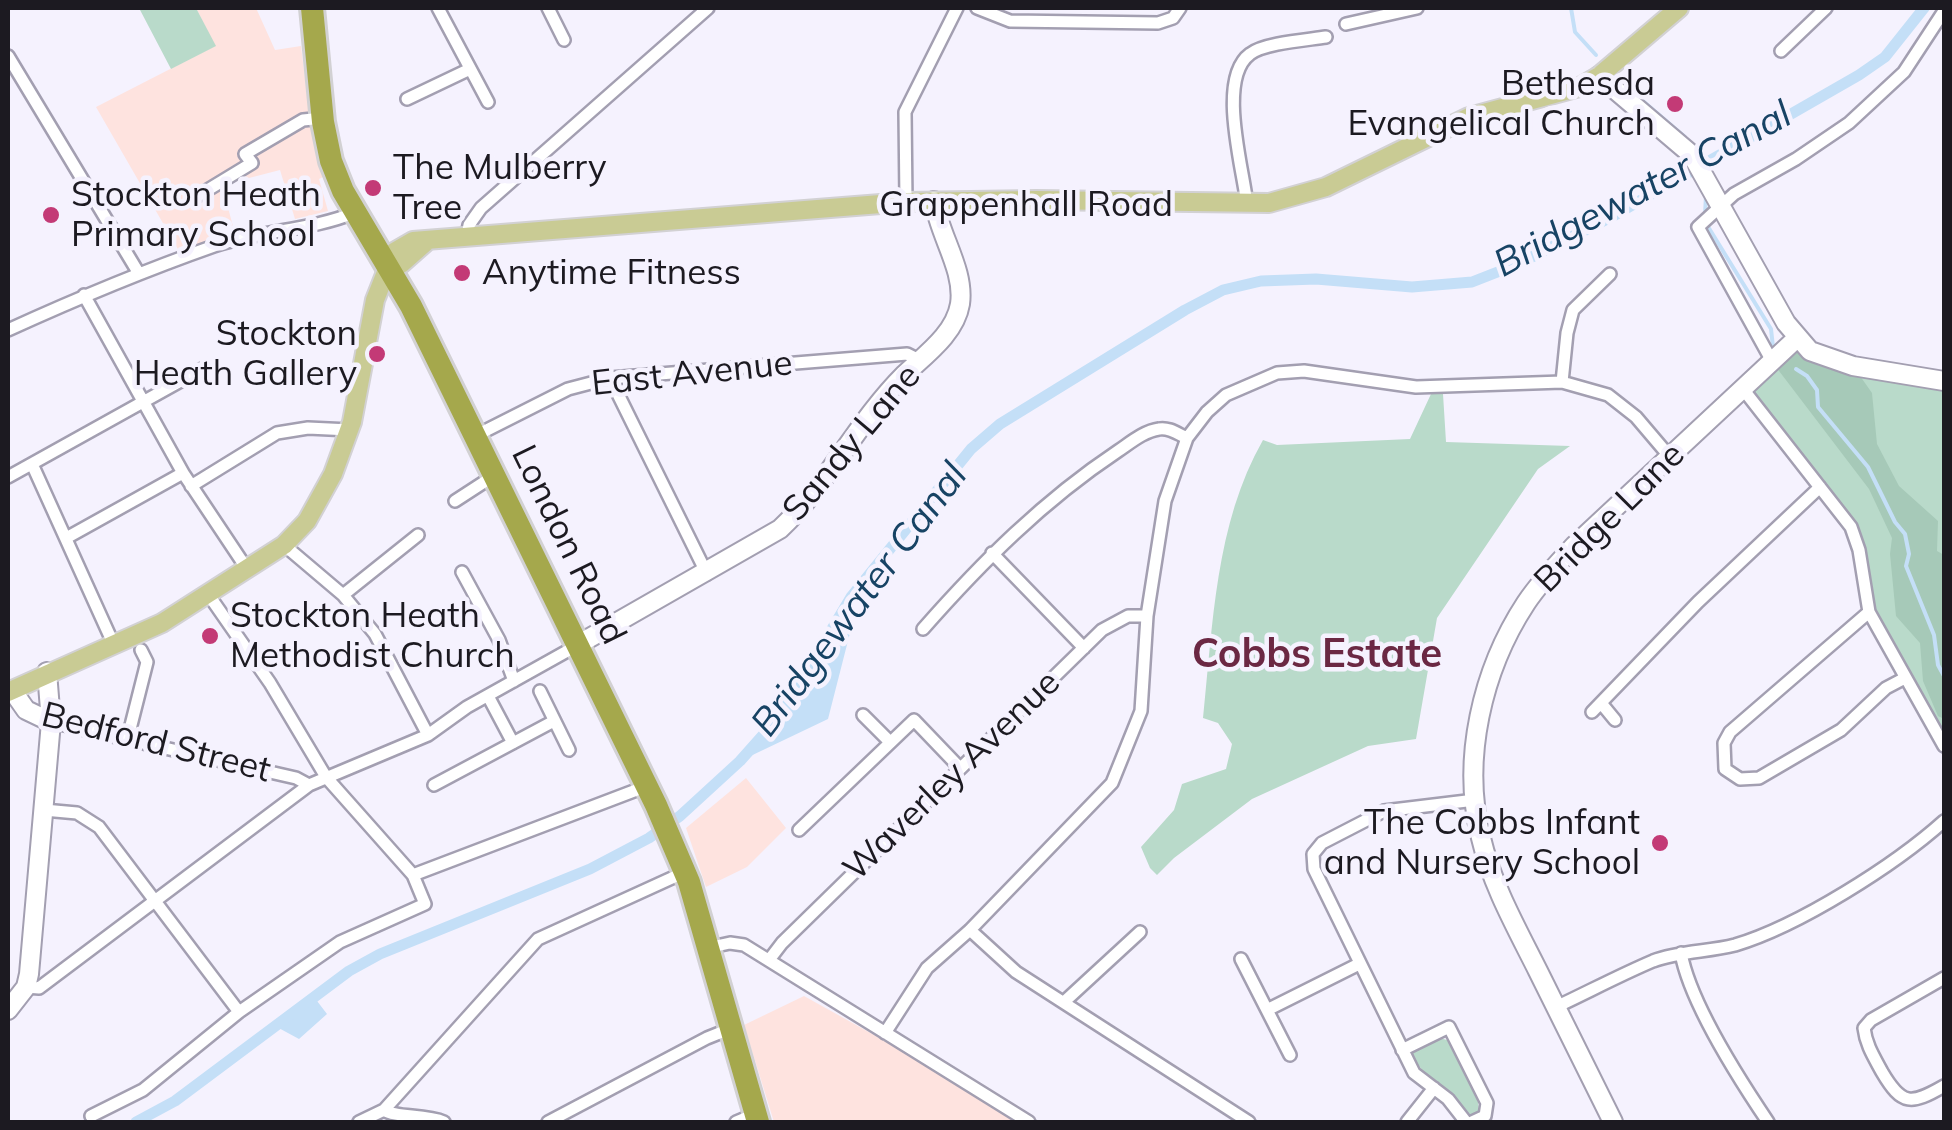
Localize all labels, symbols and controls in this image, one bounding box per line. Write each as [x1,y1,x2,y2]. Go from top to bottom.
place label: Bethesda Evangelical Church [1348,63,1655,145]
water label: Bridgewater Canal [1487,92,1799,288]
marker: Bethesda Evangelical Church [1664,93,1686,115]
place label: The Mulberry Tree [393,147,606,229]
place label: Stockton Heath Primary School [71,174,321,256]
marker: The Mulberry Tree [362,177,384,199]
street label: Grappenhall Road [879,184,1173,226]
marker: Stockton Heath Primary School [40,204,62,226]
place label: Anytime Fitness [482,252,741,294]
marker: Anytime Fitness [451,262,473,284]
place label: Stockton Heath Gallery [134,313,357,395]
marker: Stockton Heath Gallery [366,343,388,365]
street label: East Avenue [589,343,795,405]
street label: Sandy Lane [774,356,930,530]
street label: Bridge Lane [1526,434,1694,602]
street label: London Road [502,439,634,651]
water label: Bridgewater Canal [742,454,978,746]
place label: Stockton Heath Methodist Church [230,595,515,677]
marker: Stockton Heath Methodist Church [199,625,221,647]
district label: Cobbs Estate [1192,631,1442,679]
street label: Waverley Avenue [835,662,1069,890]
street label: Bedford Street [37,694,275,792]
place label: The Cobbs Infant and Nursery School [1324,802,1640,884]
marker: The Cobbs Infant and Nursery School [1649,832,1671,854]

